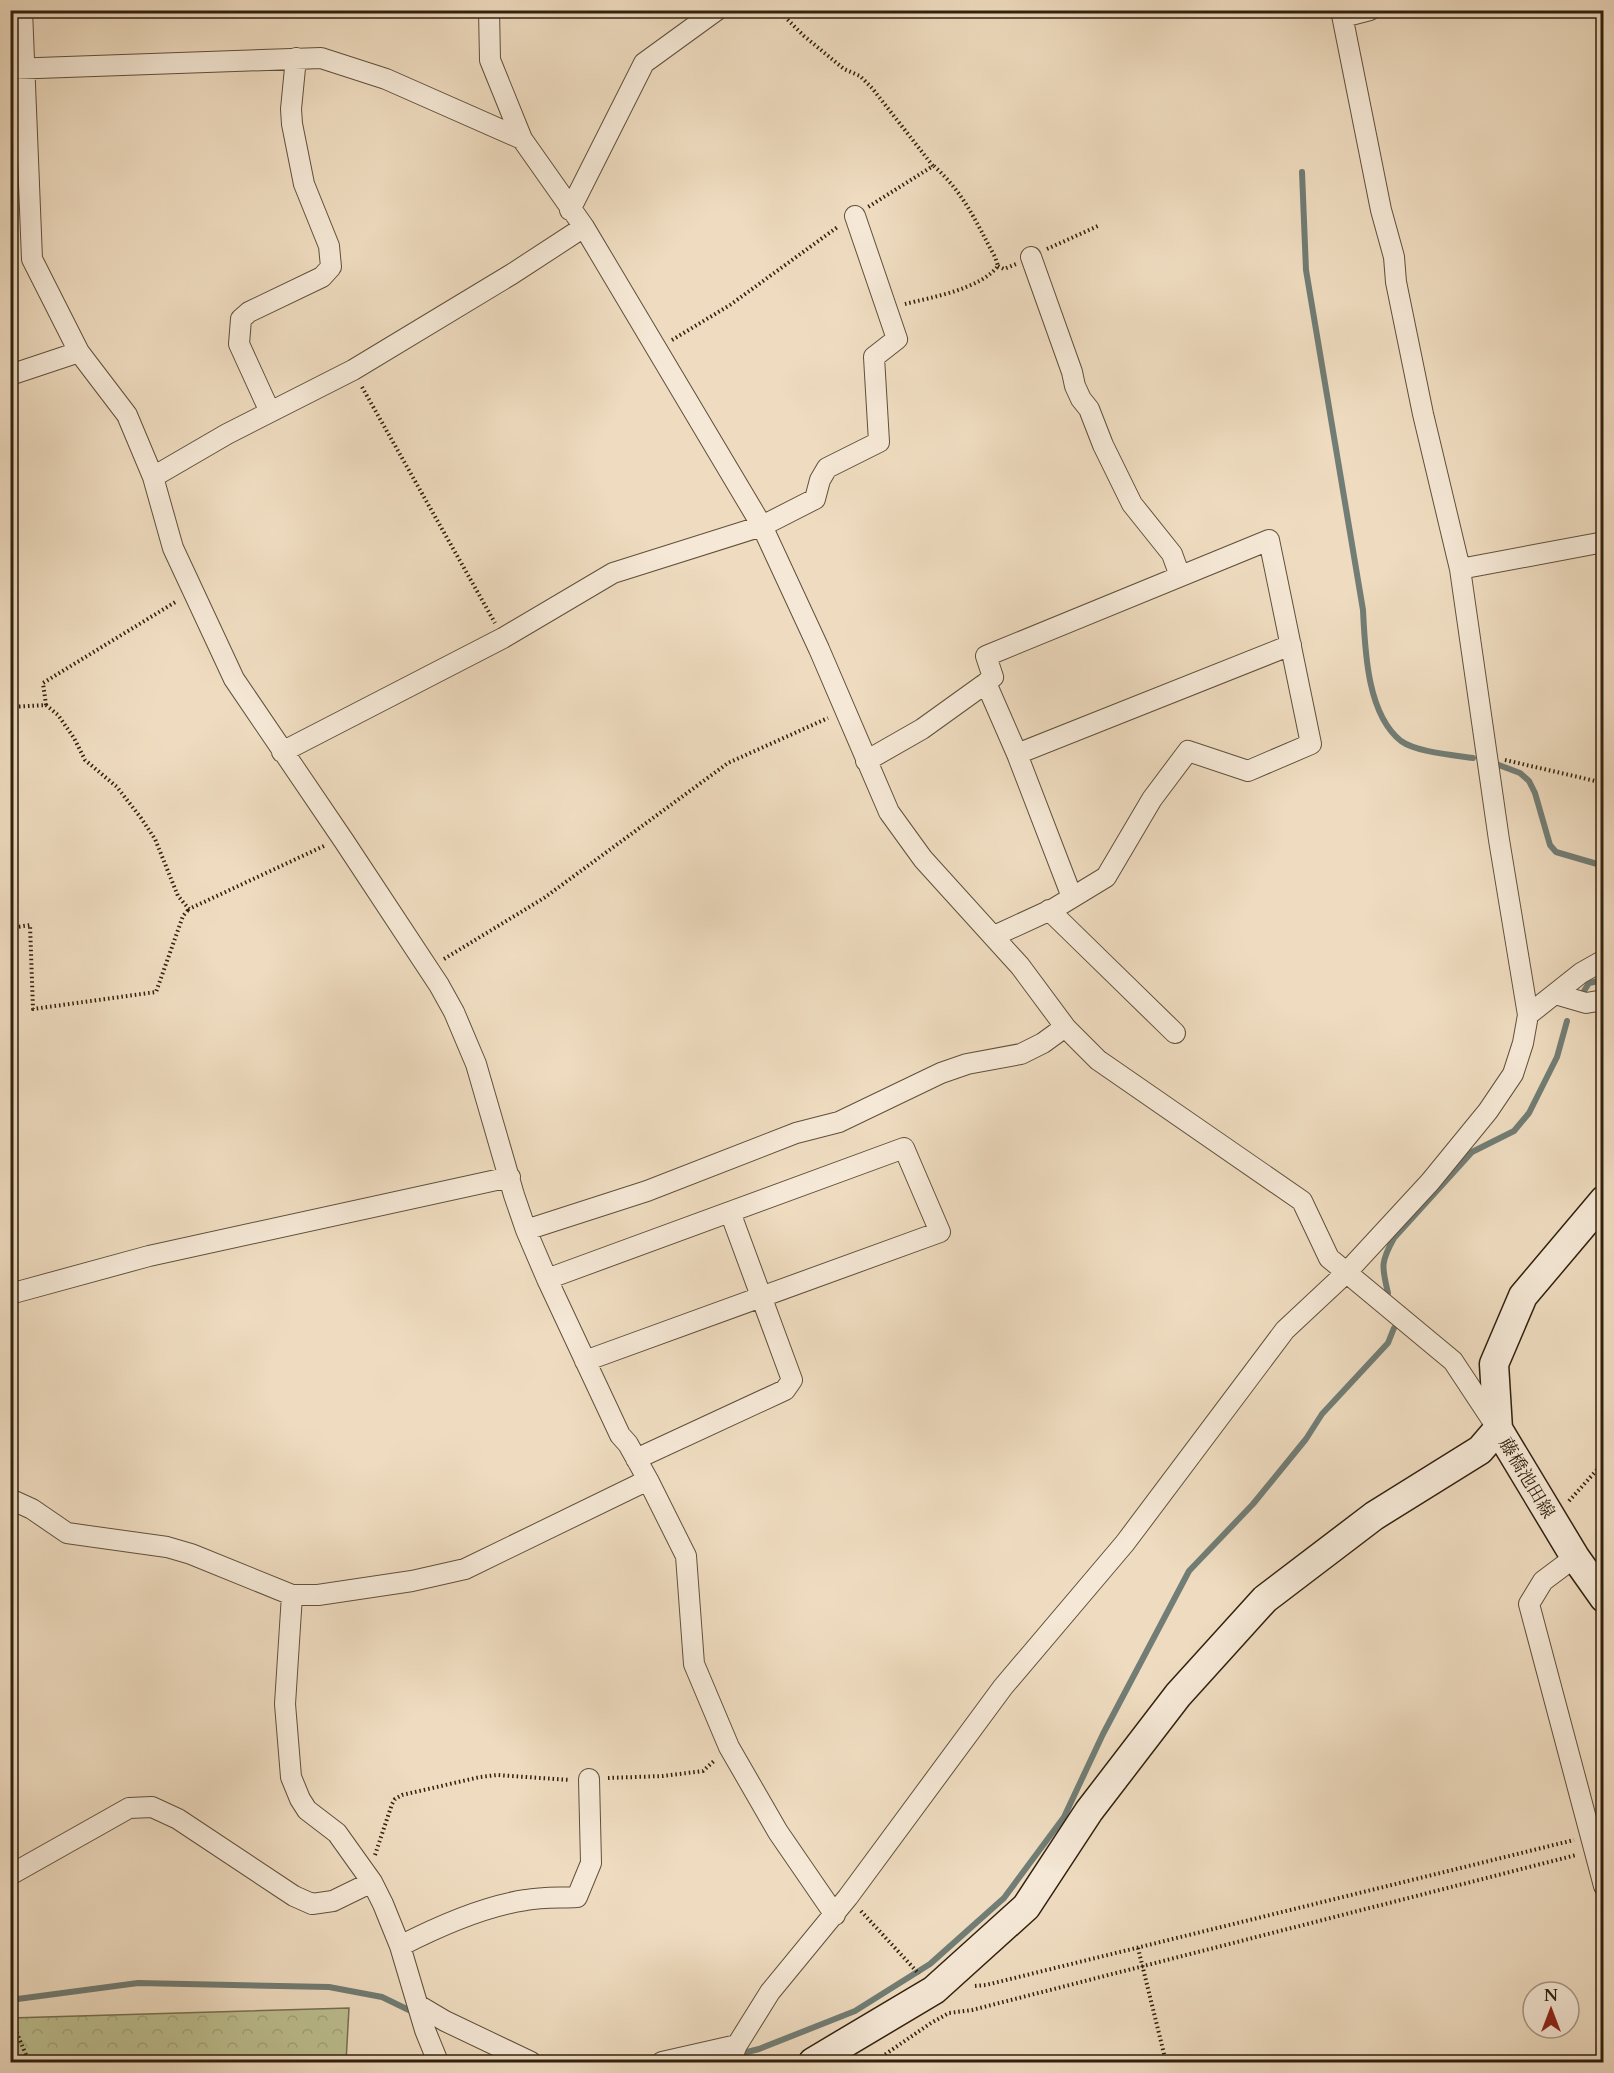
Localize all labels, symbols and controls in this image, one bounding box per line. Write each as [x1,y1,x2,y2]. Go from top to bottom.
street label: 藤橋池田線 [1493,1433,1560,1523]
north arrow [1521,1980,1581,2040]
text: N [1544,1985,1558,2007]

